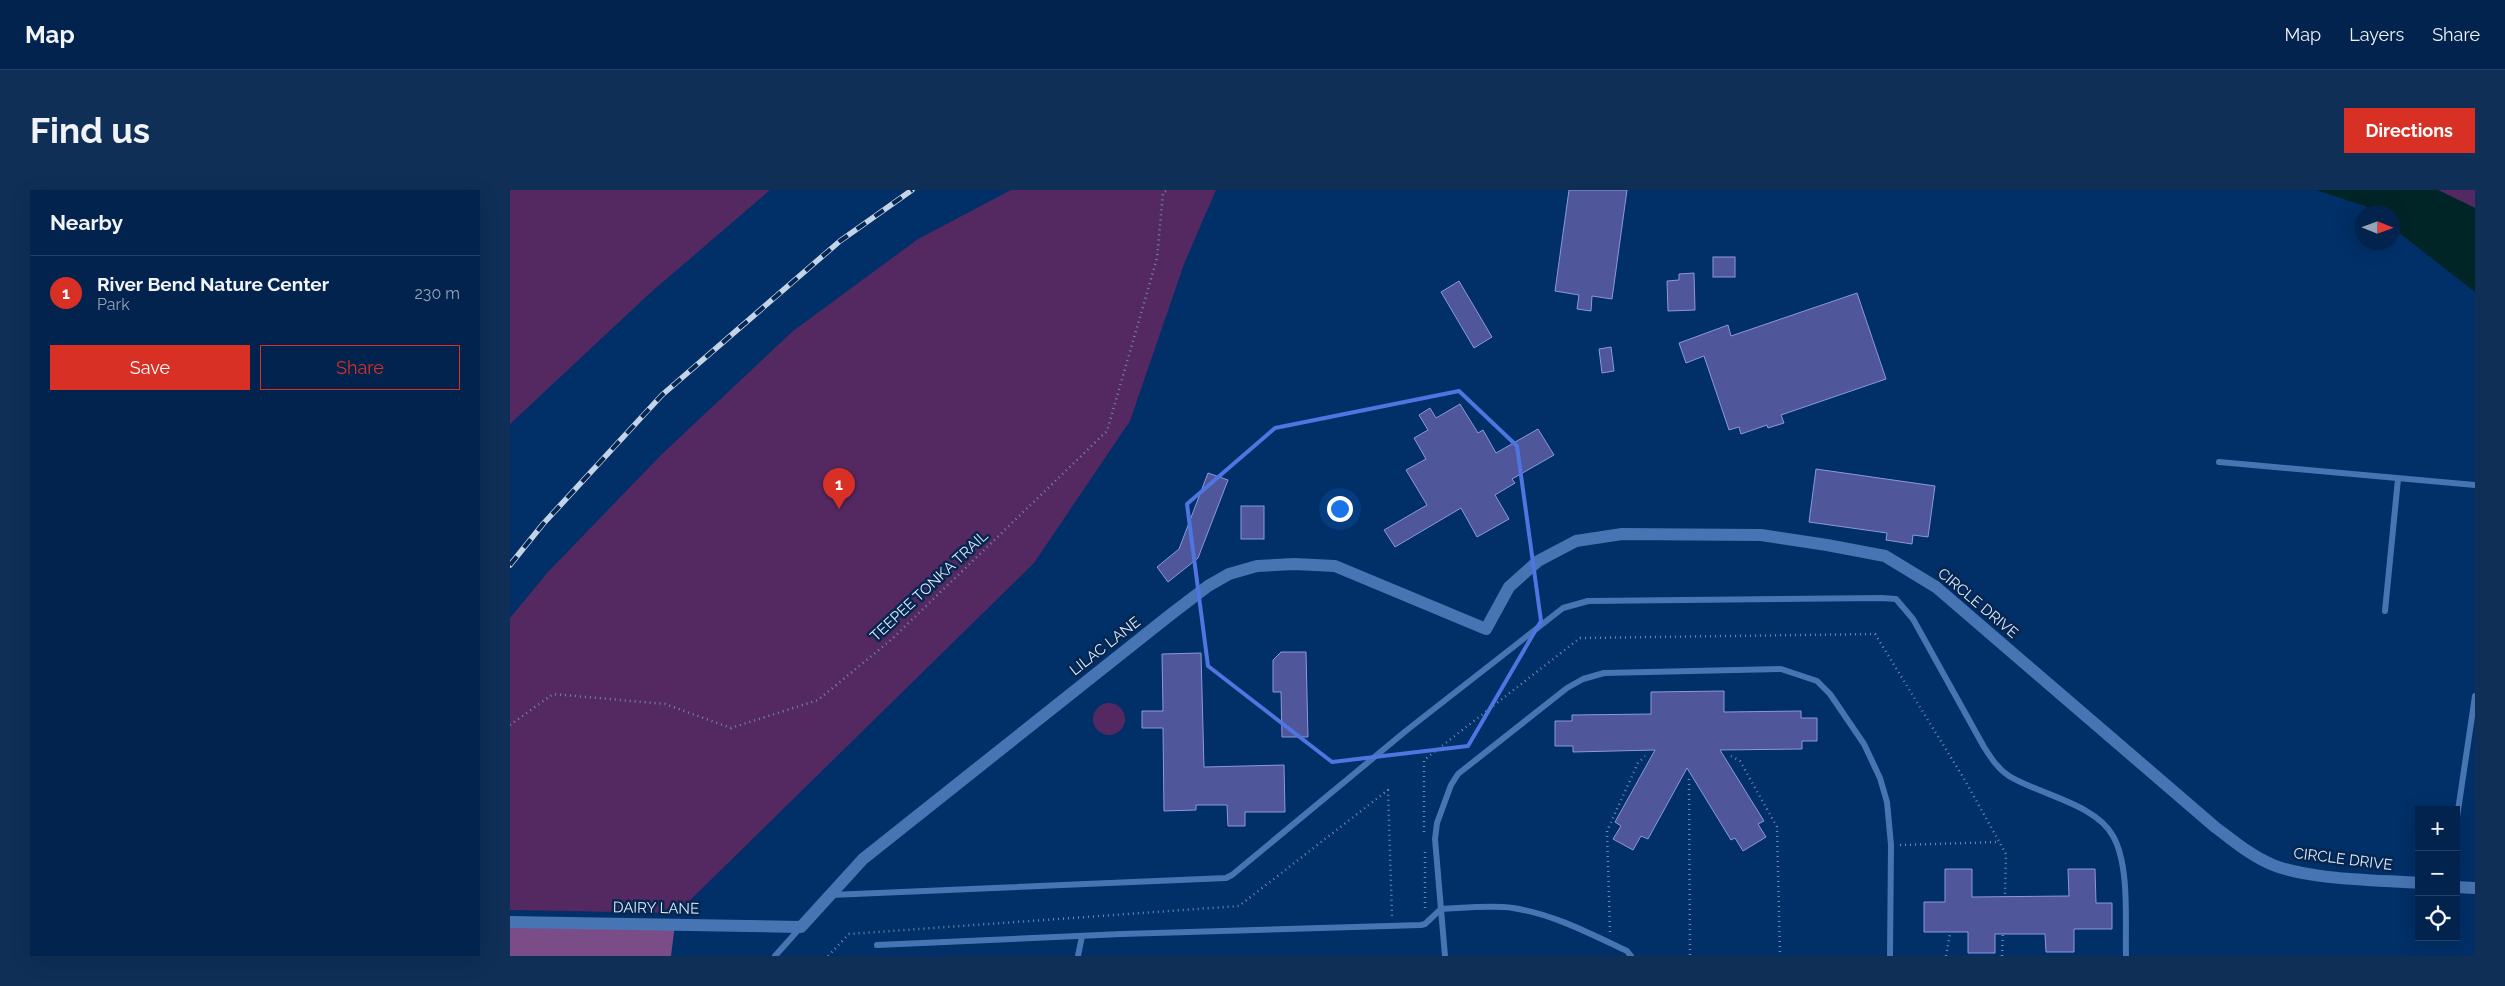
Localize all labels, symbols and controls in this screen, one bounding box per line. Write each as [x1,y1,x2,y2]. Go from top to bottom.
text: Map [25,20,75,49]
text: Map [2285,24,2321,45]
text: Layers [2349,24,2404,45]
text: Share [2432,24,2480,45]
button: Directions [2344,108,2475,153]
text: Find us [30,110,150,151]
north arrow [2355,205,2400,250]
text: Nearby [50,210,123,235]
text: River Bend Nature Center [97,273,329,295]
text: 1 [62,284,70,303]
text: 230 m [415,284,460,303]
text: Park [97,295,130,314]
button: Save [50,345,250,390]
button: Share [260,345,460,390]
pin: 1 [823,468,855,509]
your location [1327,496,1353,522]
street label: TEEPEE TONKA TRAIL [866,527,992,645]
street label: CIRCLE DRIVE [1934,564,2022,642]
street label: LILAC LANE [1066,613,1144,679]
map controls [2415,806,2460,941]
button: + [2415,806,2460,851]
street label: CIRCLE DRIVE [2293,844,2393,874]
button: − [2415,851,2460,896]
button: locate [2415,896,2460,941]
street label: DAIRY LANE [613,898,699,918]

